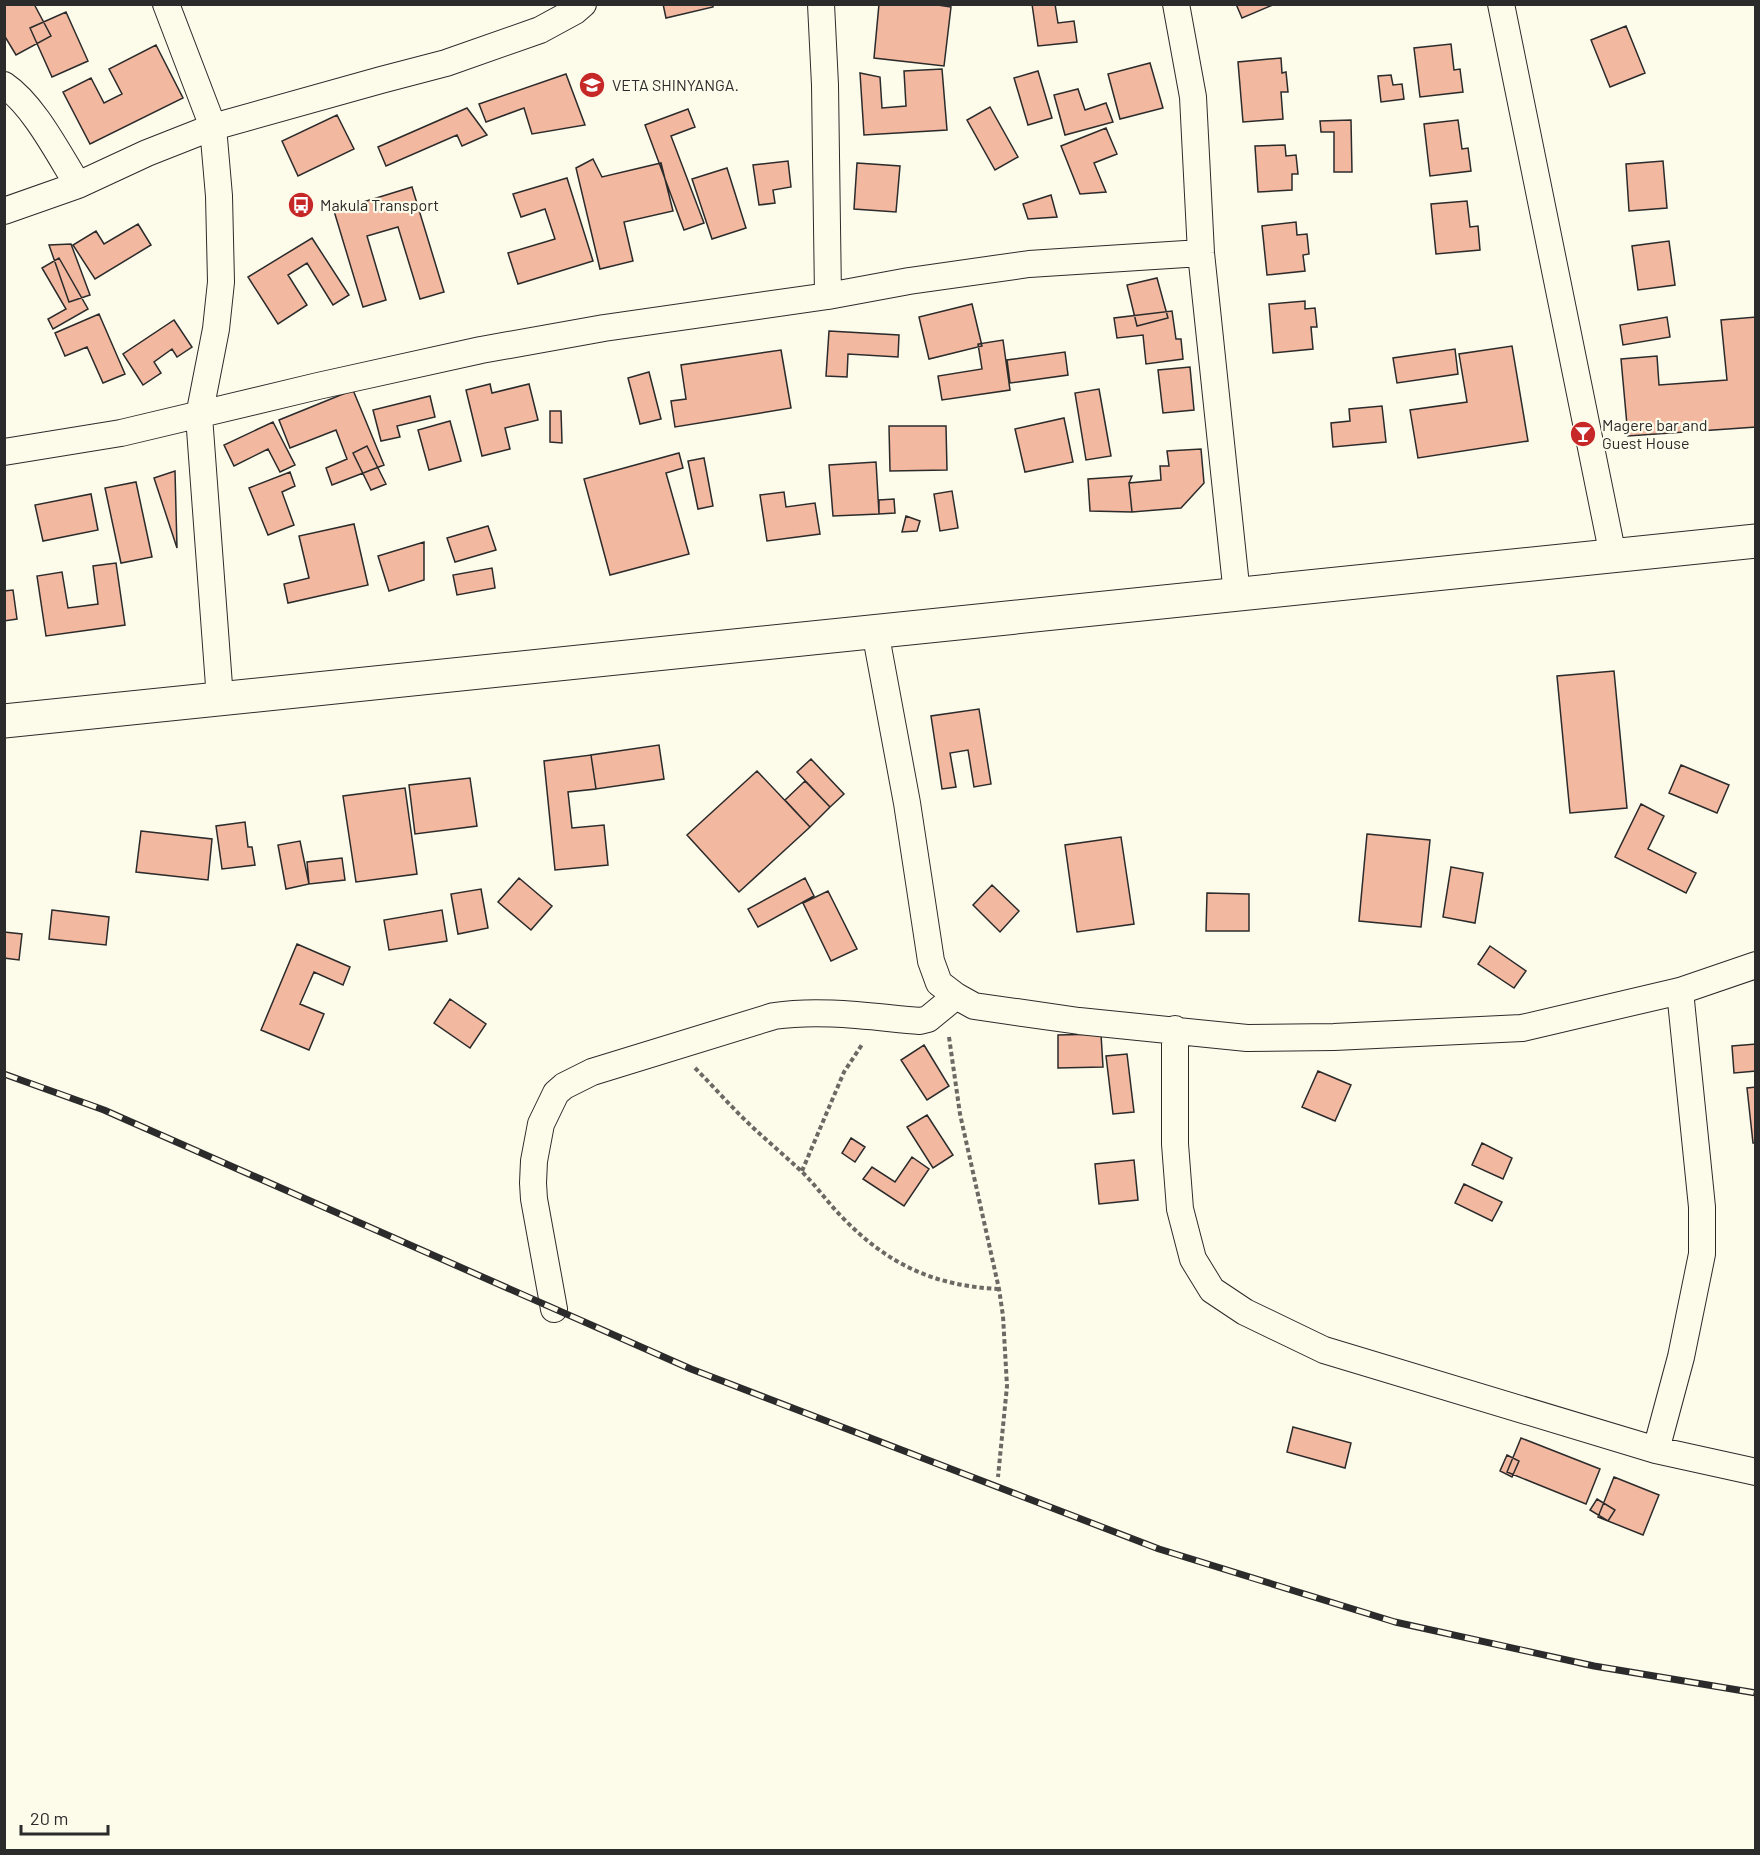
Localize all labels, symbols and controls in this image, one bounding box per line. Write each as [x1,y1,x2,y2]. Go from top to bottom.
school or university icon: VETA SHINYANGA. [577,70,607,100]
place label: VETA SHINYANGA. [612,75,739,94]
bus stop icon: Makula Transport [286,190,316,220]
place label: Makula Transport [320,195,439,214]
place label: Magere bar and Guest House [1602,415,1708,452]
bar icon: Magere bar and Guest House [1568,419,1598,449]
scale bar [21,1798,108,1836]
text: 20 m [30,1807,68,1829]

